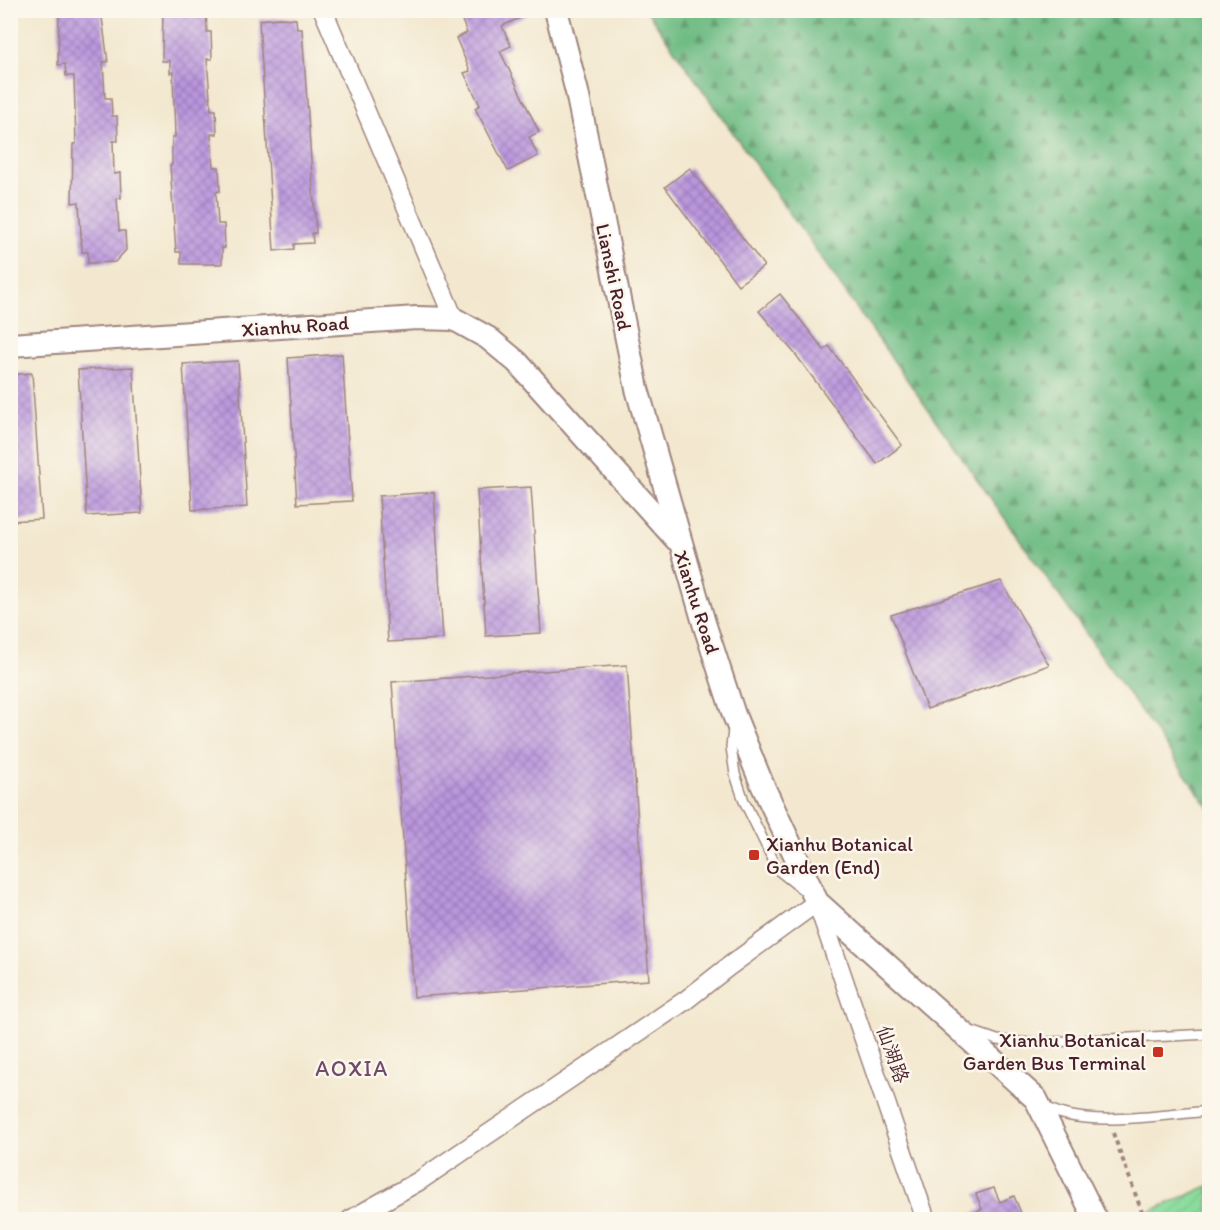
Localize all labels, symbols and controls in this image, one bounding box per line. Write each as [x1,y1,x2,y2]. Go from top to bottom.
street label: Lianshi Road [591,221,637,333]
street label: Xianhu Road [240,310,350,342]
street label: Xianhu Road [669,547,725,657]
place label: Xianhu Botanical Garden (End) [766,832,913,879]
marker: Xianhu Botanical Garden (End) [747,848,761,862]
street label: 仙湖路 [872,1022,914,1087]
place label: Xianhu Botanical Garden Bus Terminal [963,1028,1146,1075]
marker: Xianhu Botanical Garden Bus Terminal [1151,1045,1165,1059]
district label: AOXIA [315,1055,389,1082]

